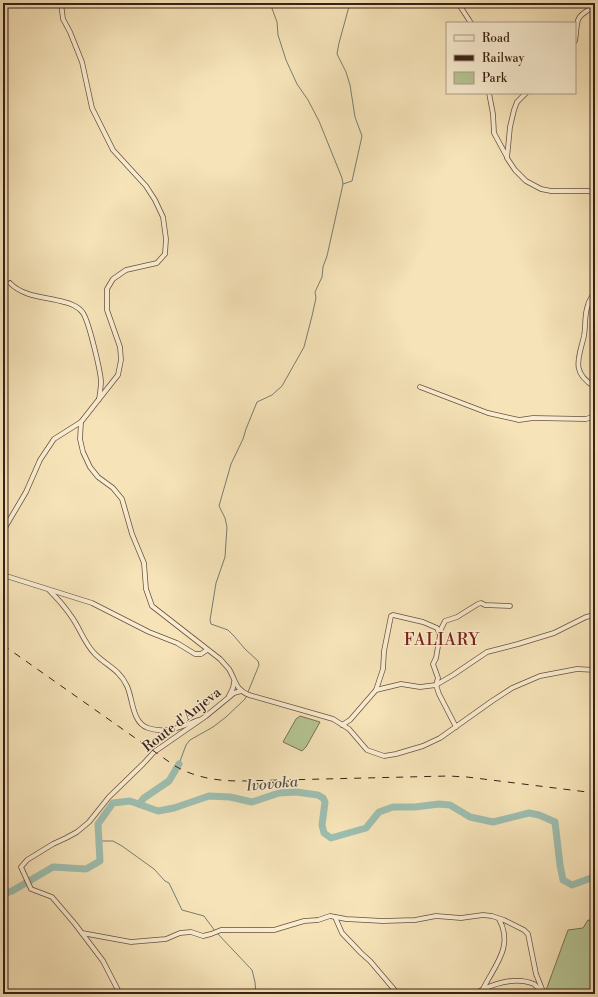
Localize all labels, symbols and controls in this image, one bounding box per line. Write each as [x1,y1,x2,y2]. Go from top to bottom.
legend [446,22,576,94]
text: Road [482,31,510,46]
text: Railway [482,51,524,66]
text: Park [482,71,508,86]
district label: FALIARY [404,630,481,650]
street label: Route d'Anjeva [139,683,226,756]
water label: Ivovoka [244,772,300,796]

